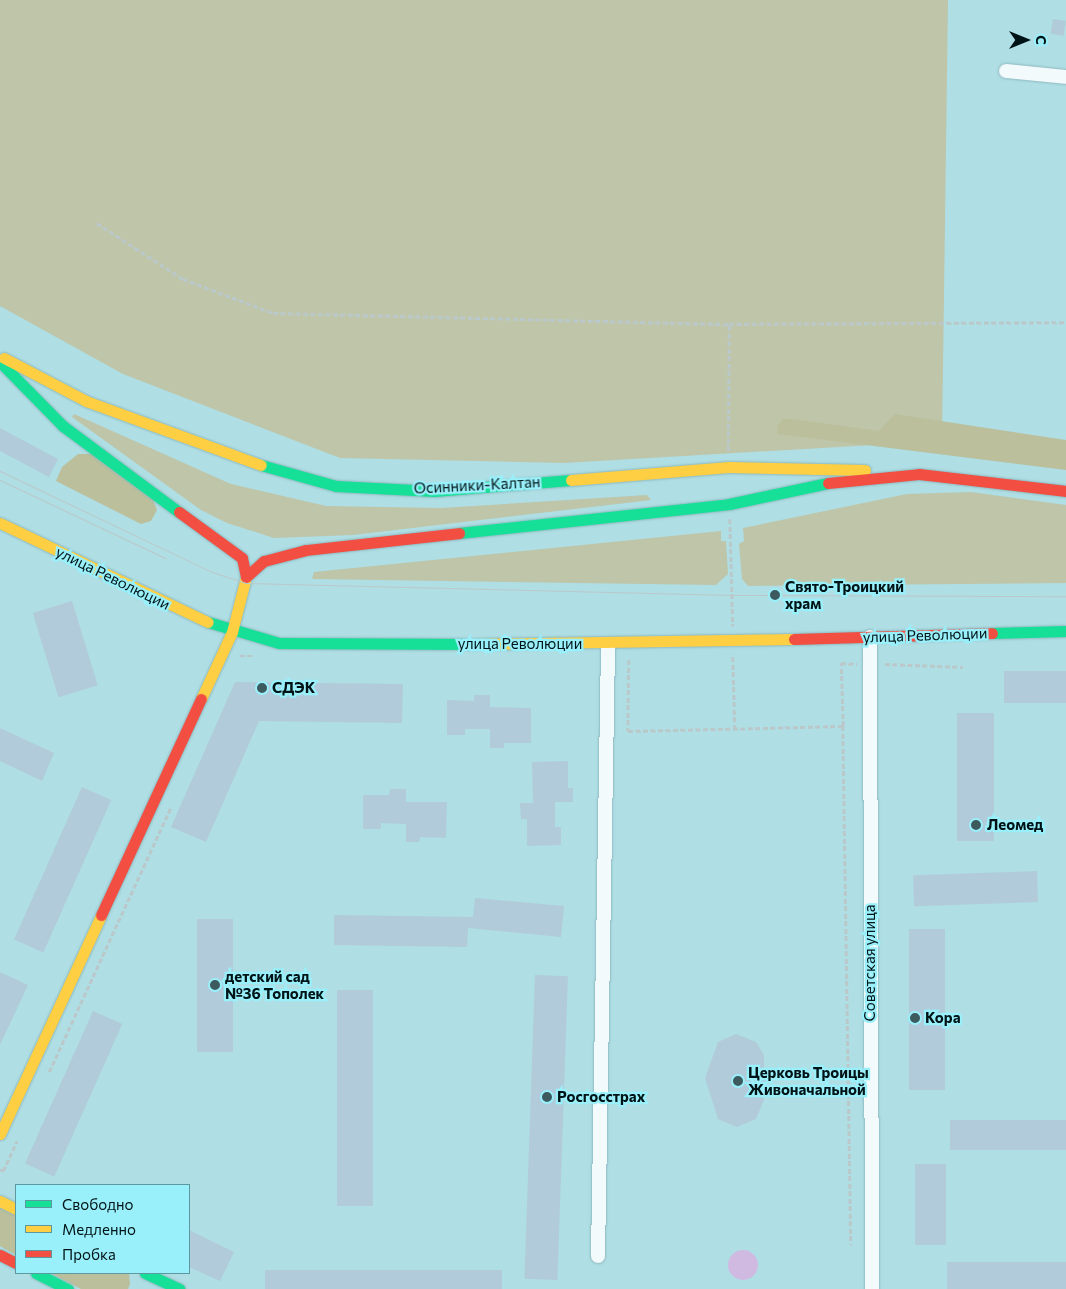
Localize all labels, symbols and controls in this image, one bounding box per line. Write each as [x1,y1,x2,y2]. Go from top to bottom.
north arrow [1001,15,1051,65]
text: С [1033,35,1050,45]
street label: Осинники-Калтан [413,473,541,497]
street label: улица Революции [53,543,173,613]
place label: Свято-Троицкий храм [785,577,904,612]
marker: Свято-Троицкий храм [769,589,781,601]
street label: улица Революции [862,624,988,646]
street label: улица Революции [458,635,582,653]
place label: СДЭК [272,679,315,697]
marker: СДЭК [256,682,268,694]
place label: Леомед [987,816,1043,834]
marker: Леомед [969,818,983,832]
street label: Советская улица [861,904,879,1022]
place label: детский сад №36 Тополек [225,967,324,1002]
marker: детский сад №36 Тополек [209,979,221,991]
place label: Кора [925,1009,960,1027]
marker: Кора [909,1012,921,1024]
place label: Церковь Троицы Живоначальной [748,1063,869,1098]
marker: Церковь Троицы Живоначальной [732,1075,744,1087]
place label: Росгосстрах [557,1088,645,1106]
marker: Росгосстрах [541,1091,553,1103]
legend [15,1184,190,1274]
text: Свободно [62,1195,133,1213]
text: Медленно [62,1220,136,1238]
text: Пробка [62,1245,116,1263]

